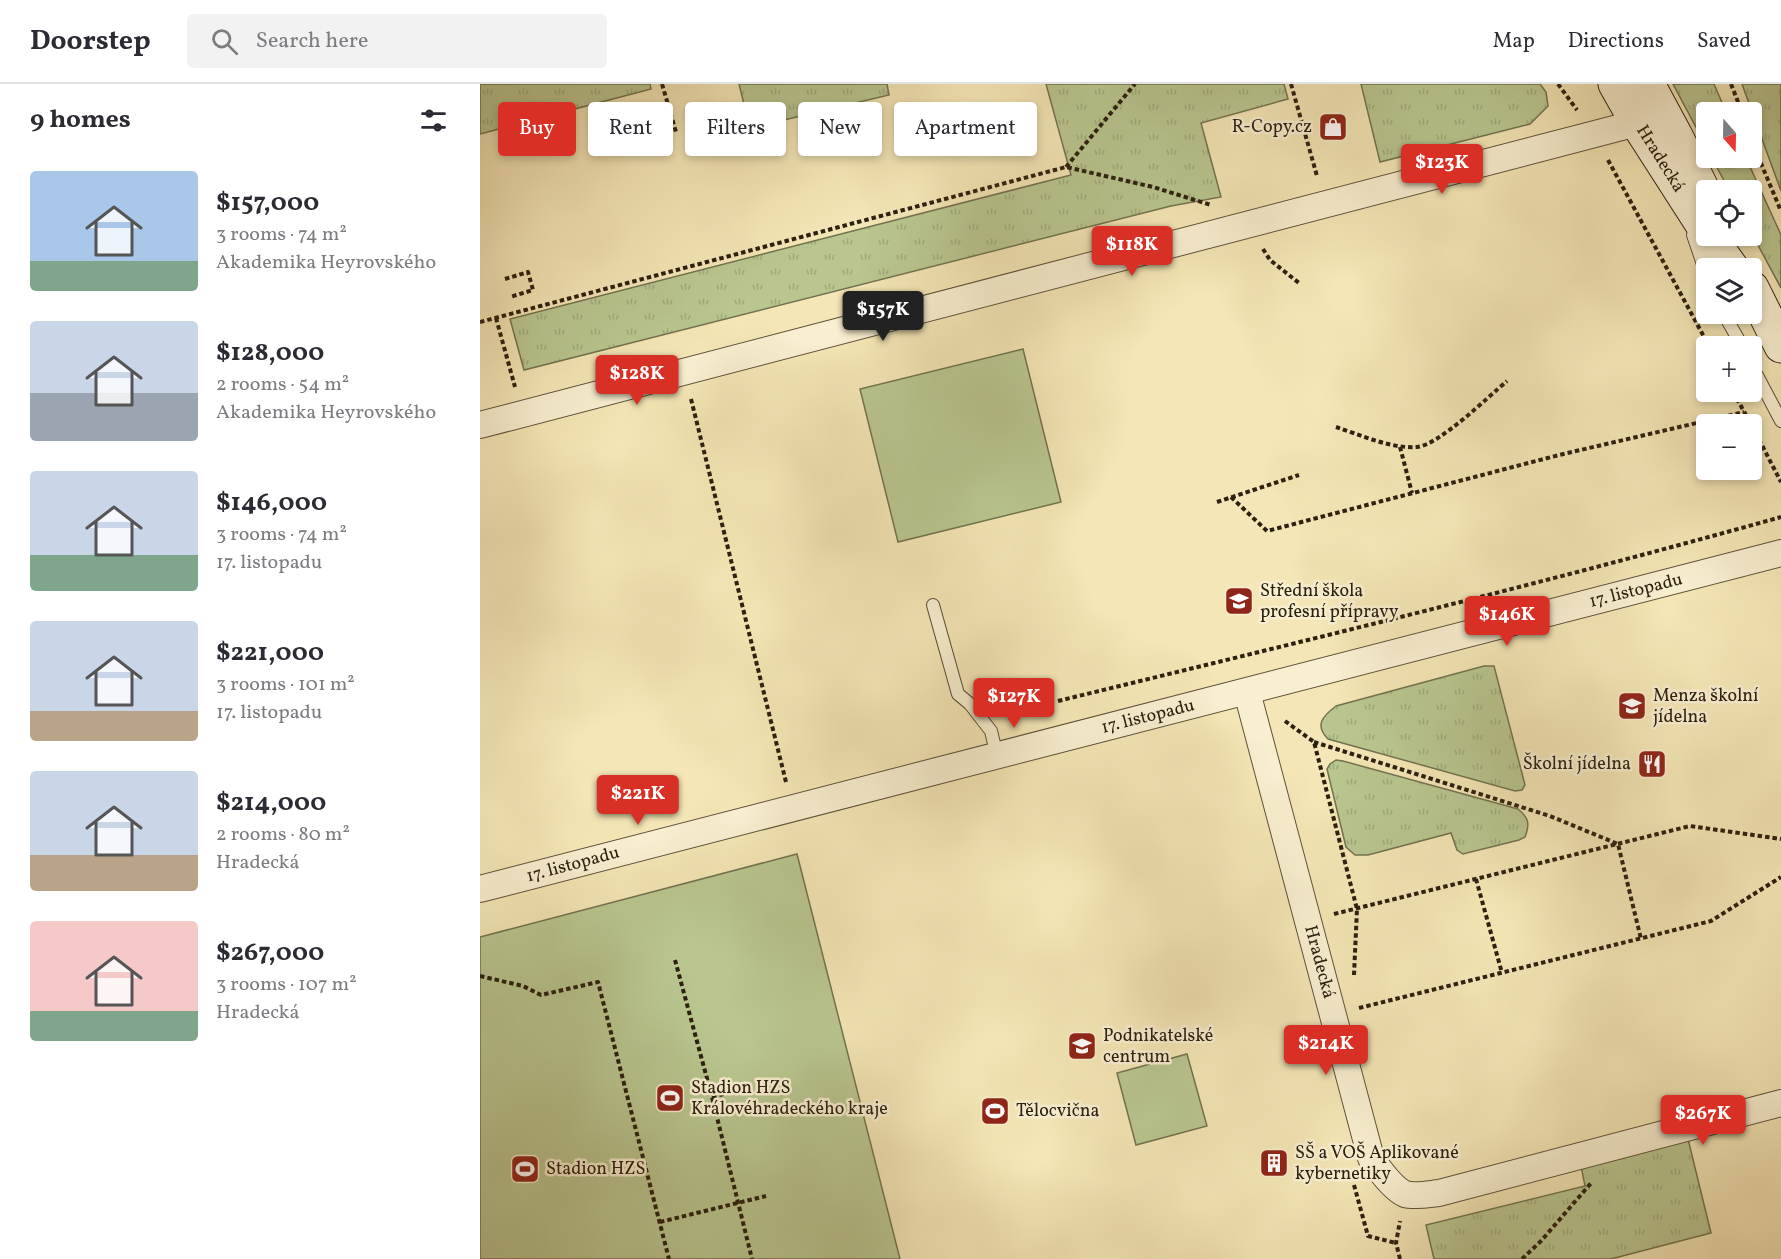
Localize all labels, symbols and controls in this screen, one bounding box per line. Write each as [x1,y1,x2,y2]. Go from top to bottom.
search box [187,14,607,68]
text: Doorstep [30,22,151,61]
icon: search [208,25,241,58]
text: Search here [256,26,369,57]
text: Map [1493,27,1535,56]
text: Directions [1568,27,1664,56]
text: Saved [1697,27,1751,56]
text: 9 homes [30,102,131,138]
chip: Buy [498,102,576,156]
chip: Rent [588,102,673,156]
chip: Filters [685,102,786,156]
chip: New [798,102,882,156]
chip: Apartment [894,102,1037,156]
north arrow [1696,102,1762,168]
map controls [1696,102,1762,480]
icon: filters [417,104,450,137]
shop icon: R-Copy.cz [1317,111,1349,143]
place label: R-Copy.cz [1232,115,1312,140]
street label: Hradecká [1629,121,1691,197]
pin: $123K [1400,144,1484,195]
text: $123K [1415,149,1469,177]
button: locate [1696,180,1762,246]
text: $157,000 [216,185,319,221]
icon: home [78,195,150,267]
text: 3 rooms · 74 m² [216,221,347,249]
pin: $118K [1090,226,1174,277]
text: $118K [1106,231,1158,259]
text: Akademika Heyrovského [216,249,436,277]
button: layers [1696,258,1762,324]
pin: $157K [841,291,925,342]
text: $157K [857,296,909,324]
text: $128,000 [216,335,324,371]
button: + [1696,336,1762,402]
icon: home [78,345,150,417]
pin: $128K [595,355,679,406]
text: $128K [610,360,664,388]
text: 2 rooms · 54 m² [216,371,349,399]
text: Akademika Heyrovského [216,399,436,427]
button: − [1696,414,1762,480]
text: $146,000 [216,485,327,521]
icon: home [78,495,150,567]
text: 3 rooms · 74 m² [216,521,347,549]
text: 17. listopadu [216,549,322,577]
street label: 17. listopadu [1587,567,1685,615]
place label: Střední škola profesní přípravy [1260,579,1399,625]
school or university icon: Střední škola profesní přípravy [1223,585,1255,617]
pin: $146K [1465,596,1549,647]
text: $146K [1479,601,1535,629]
text: $221,000 [216,635,324,671]
icon: home [78,645,150,717]
text: 3 rooms · 101 m² [216,671,355,699]
pin: $127K [972,678,1056,729]
text: $127K [987,683,1041,711]
place label: Menza školní jídelna [1653,684,1759,730]
school or university icon: Menza školní jídelna [1616,690,1648,722]
street label: 17. listopadu [1099,693,1197,741]
text: 17. listopadu [216,699,322,727]
restaurant icon: Školní jídelna [1636,748,1668,780]
place label: Školní jídelna [1523,752,1631,777]
pin: $221K [596,775,680,826]
text: $221K [611,780,665,808]
text: $214,000 [216,785,326,821]
icon: home [78,795,150,867]
text: 2 rooms · 80 m² [216,821,350,849]
street label: 17. listopadu [524,841,622,889]
text: Hradecká [216,849,299,877]
street label: Hradecká [1297,922,1341,1002]
text: $267,000 [216,935,324,971]
icon: home [78,945,150,1017]
text: 3 rooms · 107 m² [216,971,357,999]
text: Hradecká [216,999,299,1027]
place label: Podnikatelské centrum [1103,1024,1213,1070]
pin: $214K [1284,1025,1368,1076]
school or university icon: Podnikatelské centrum [1066,1030,1098,1062]
text: $214K [1298,1030,1354,1058]
place label: Stadion HZS Královéhradeckého kraje [691,1076,888,1122]
sports icon: Stadion HZS Královéhradeckého kraje [654,1082,686,1114]
sports icon: Tělocvična [979,1095,1011,1127]
pin: $267K [1661,1095,1745,1146]
place label: Tělocvična [1016,1099,1100,1124]
text: $267K [1675,1100,1731,1128]
place label: SŠ a VOŠ Aplikované kybernetiky [1295,1141,1459,1187]
building icon: SŠ a VOŠ Aplikované kybernetiky [1258,1147,1290,1179]
sports icon: Stadion HZS [509,1153,541,1185]
place label: Stadion HZS [546,1157,646,1182]

